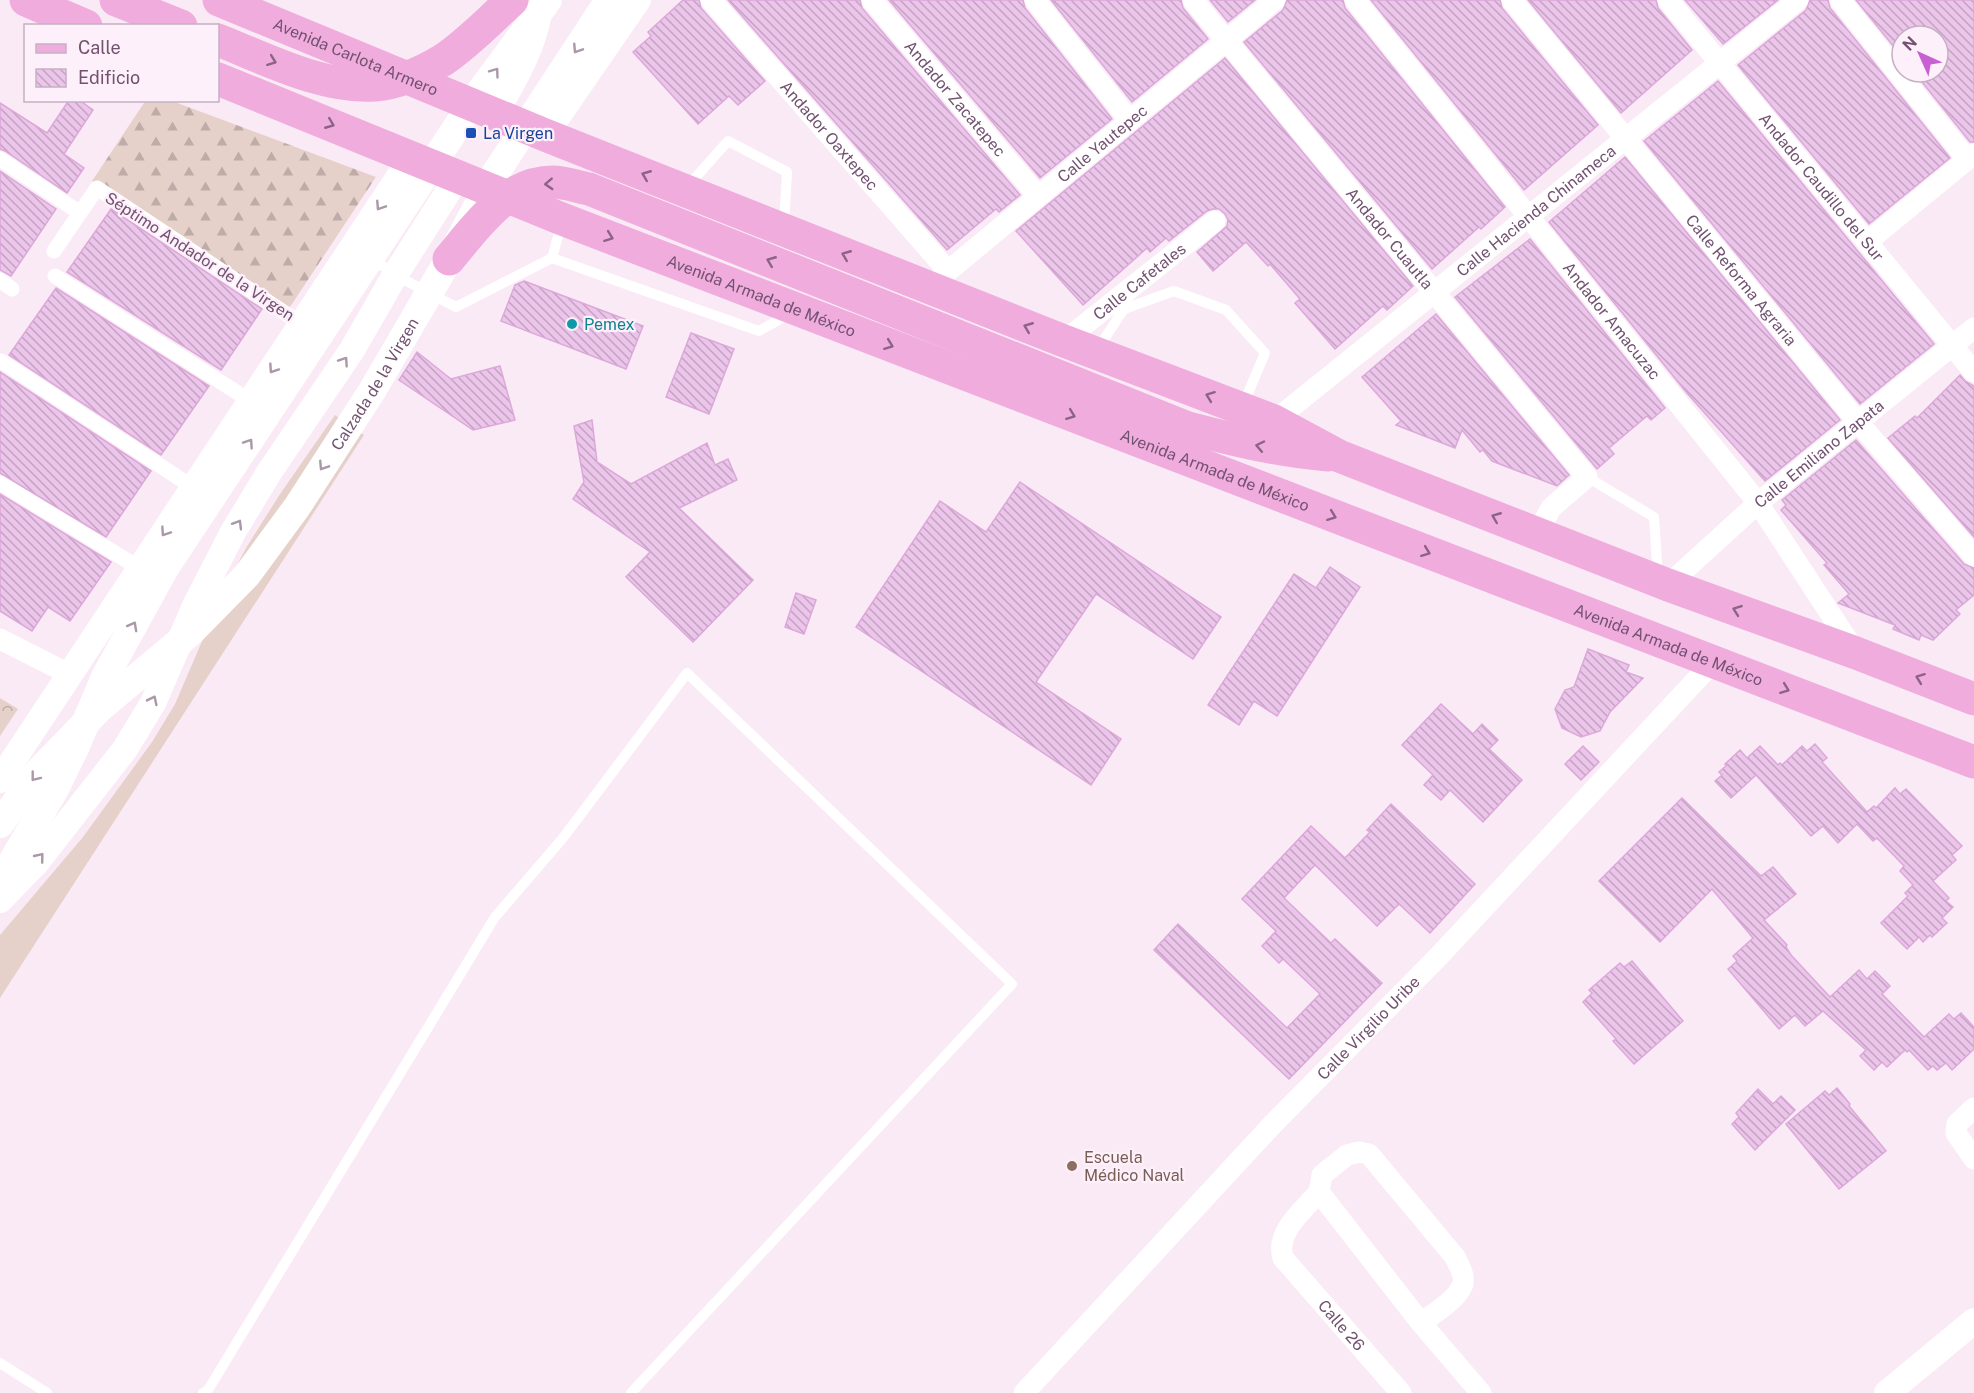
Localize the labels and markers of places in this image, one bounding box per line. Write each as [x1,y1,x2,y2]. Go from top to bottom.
place label: La Virgen [483,124,553,143]
marker: La Virgen [464,126,478,140]
place label: Pemex [584,315,634,334]
marker: Pemex [565,317,579,331]
place label: Escuela Médico Naval [1084,1148,1185,1185]
marker: Escuela Médico Naval [1065,1159,1079,1173]

